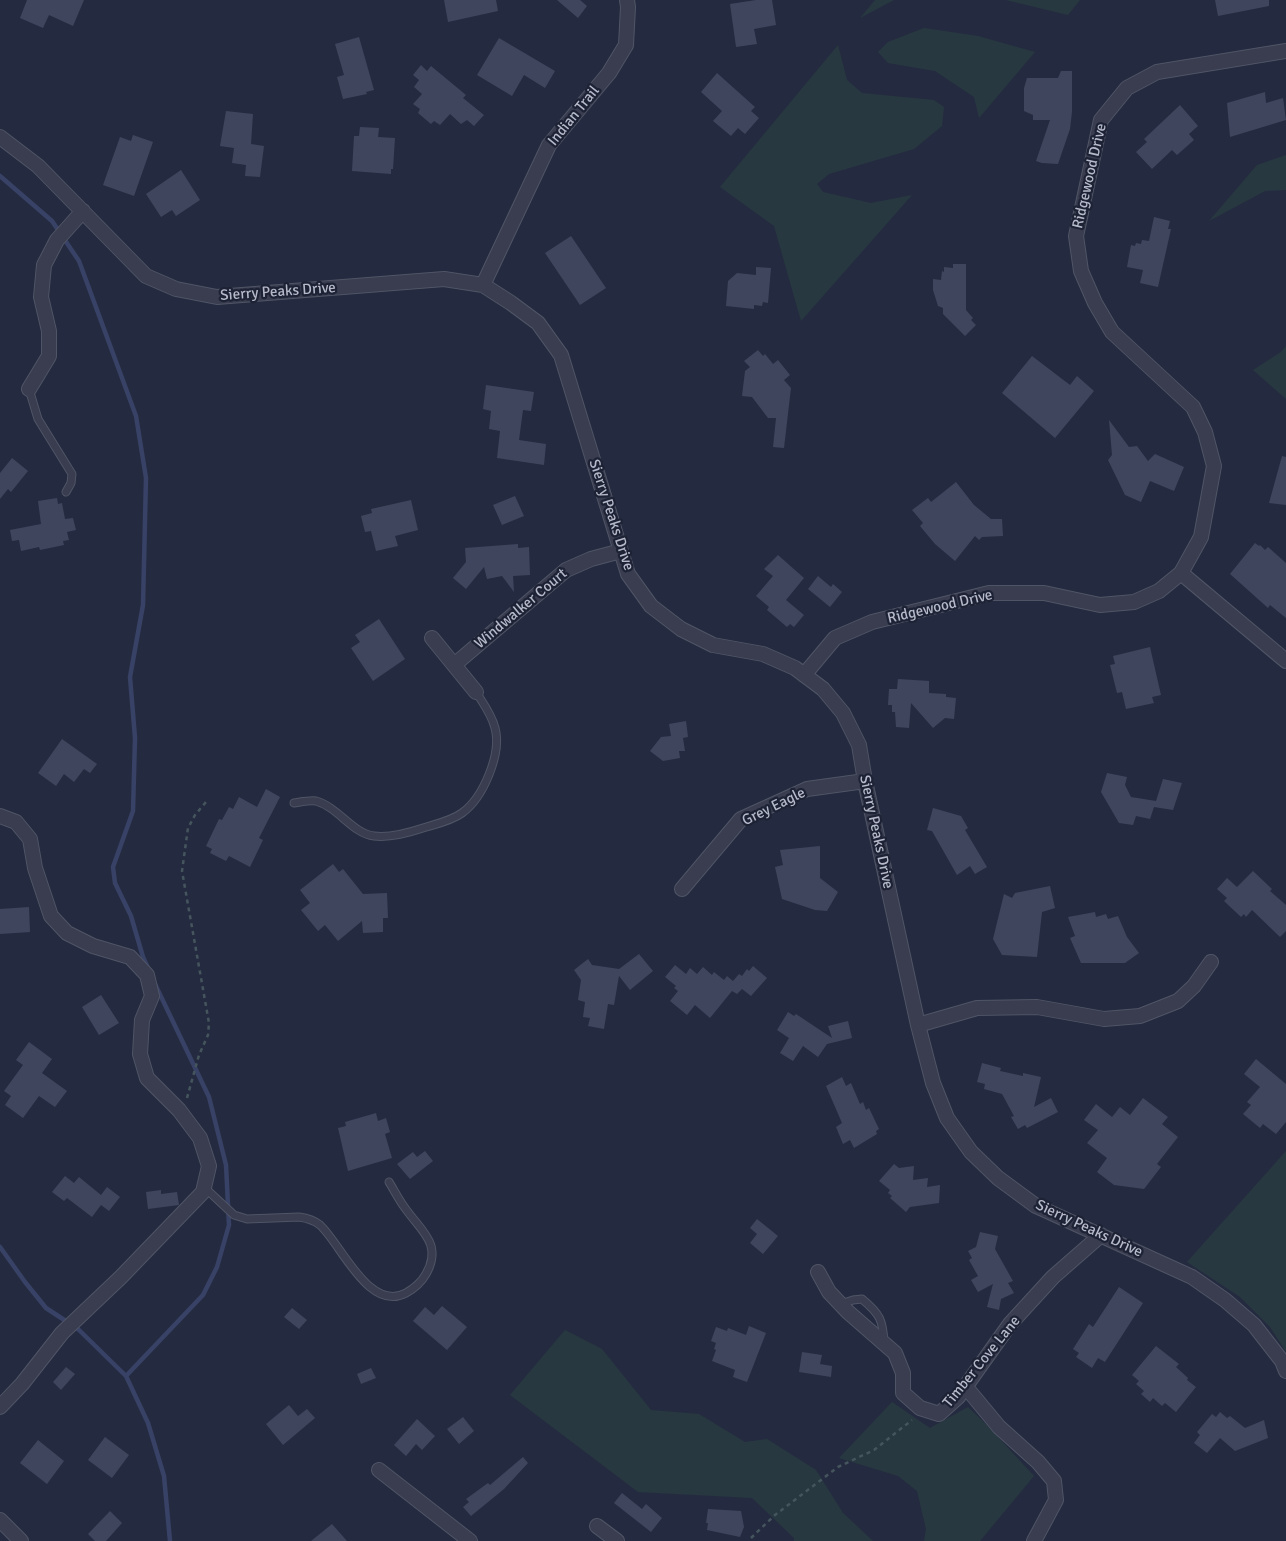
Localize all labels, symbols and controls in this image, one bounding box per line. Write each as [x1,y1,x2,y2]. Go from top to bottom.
street label: Indian Trail [544,82,604,150]
street label: Ridgewood Drive [1069,122,1111,230]
street label: Sierry Peaks Drive [220,279,336,305]
street label: Sierry Peaks Drive [585,457,637,573]
street label: Windwalker Court [471,565,571,653]
street label: Ridgewood Drive [886,586,994,628]
street label: Sierry Peaks Drive [855,774,897,890]
street label: Grey Eagle [739,784,809,830]
street label: Sierry Peaks Drive [1033,1196,1145,1262]
street label: Timber Cove Lane [940,1313,1024,1411]

